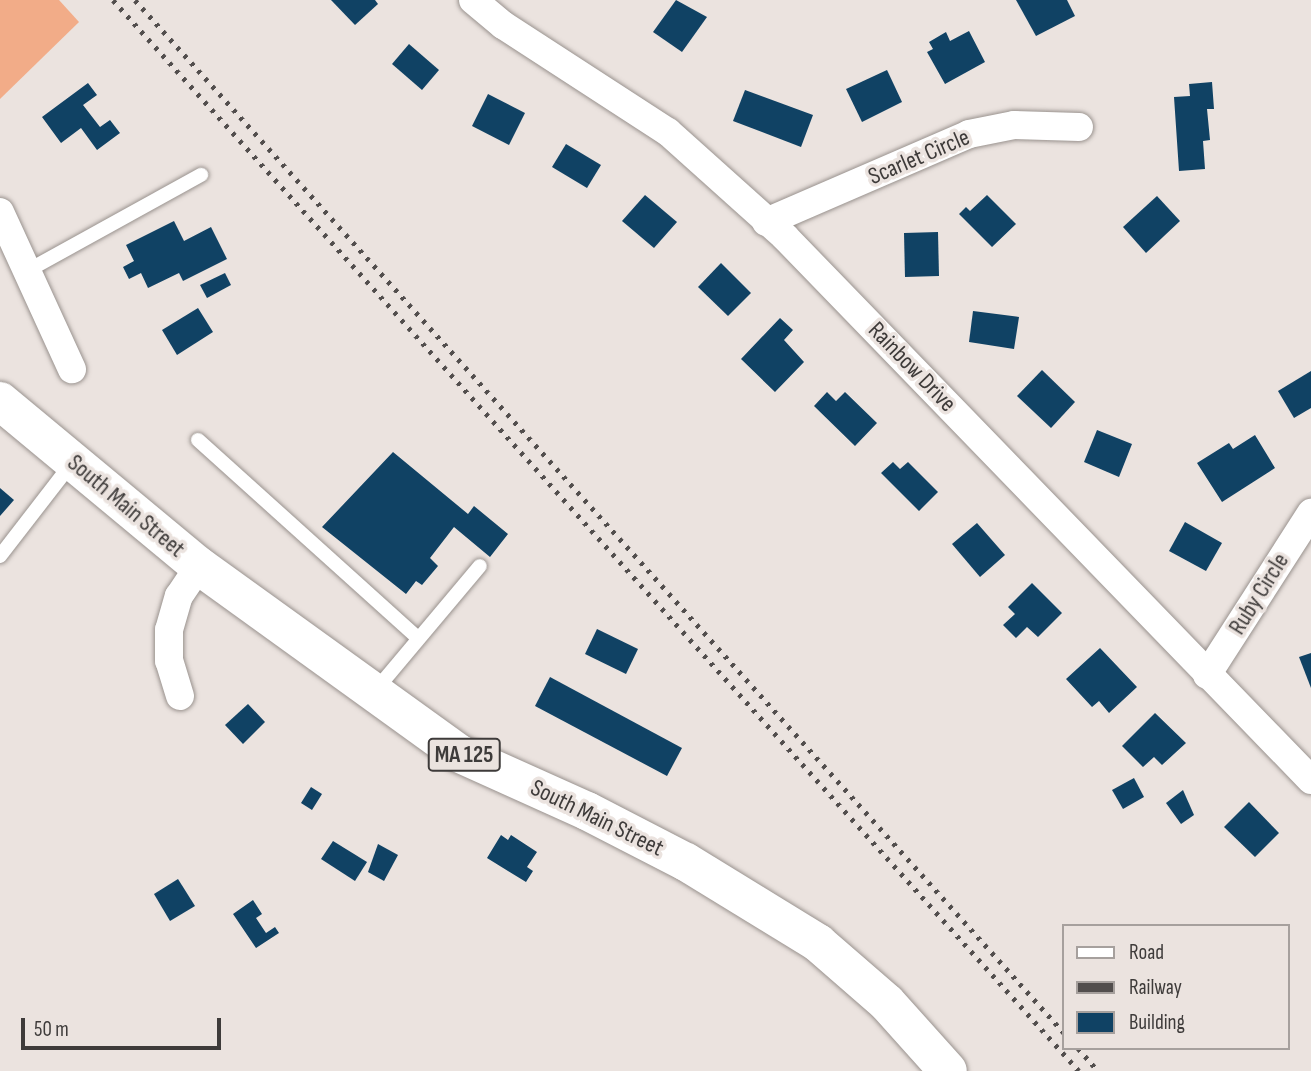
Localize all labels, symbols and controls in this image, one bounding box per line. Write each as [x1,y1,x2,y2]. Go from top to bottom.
street label: Scarlet Circle [864,123,974,191]
street label: Rainbow Drive [862,316,962,418]
street label: South Main Street [61,449,191,563]
street label: Ruby Circle [1223,548,1295,640]
road number: MA 125 [427,736,501,775]
street label: South Main Street [526,773,668,863]
legend [1062,924,1290,1050]
text: Road [1129,940,1164,965]
text: Railway [1129,975,1182,1000]
scale bar [24,1004,224,1048]
text: Building [1129,1010,1185,1035]
text: 50 m [34,1017,69,1042]

